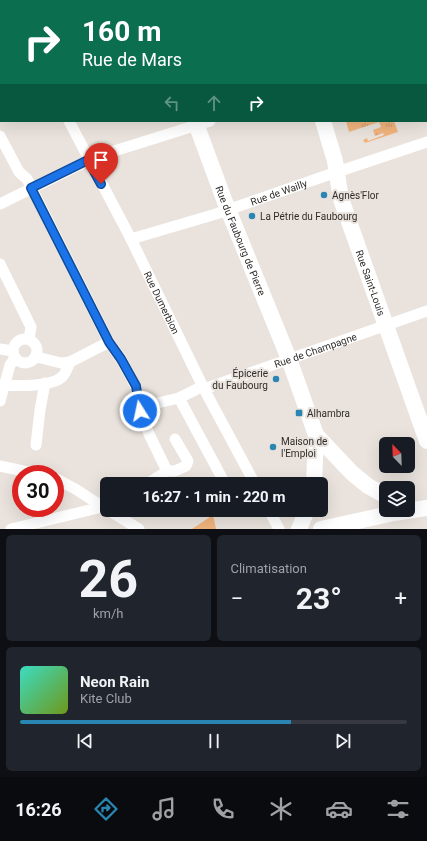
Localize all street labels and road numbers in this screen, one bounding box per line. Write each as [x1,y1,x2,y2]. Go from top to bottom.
street label: Rue de Wailly [249,177,309,207]
street label: Rue du Faubourg de Pierre [214,184,268,297]
street label: Rue Saint-Louis [354,248,387,317]
street label: Rue Dumerbion [142,269,182,336]
street label: Rue de Champagne [273,331,358,370]

